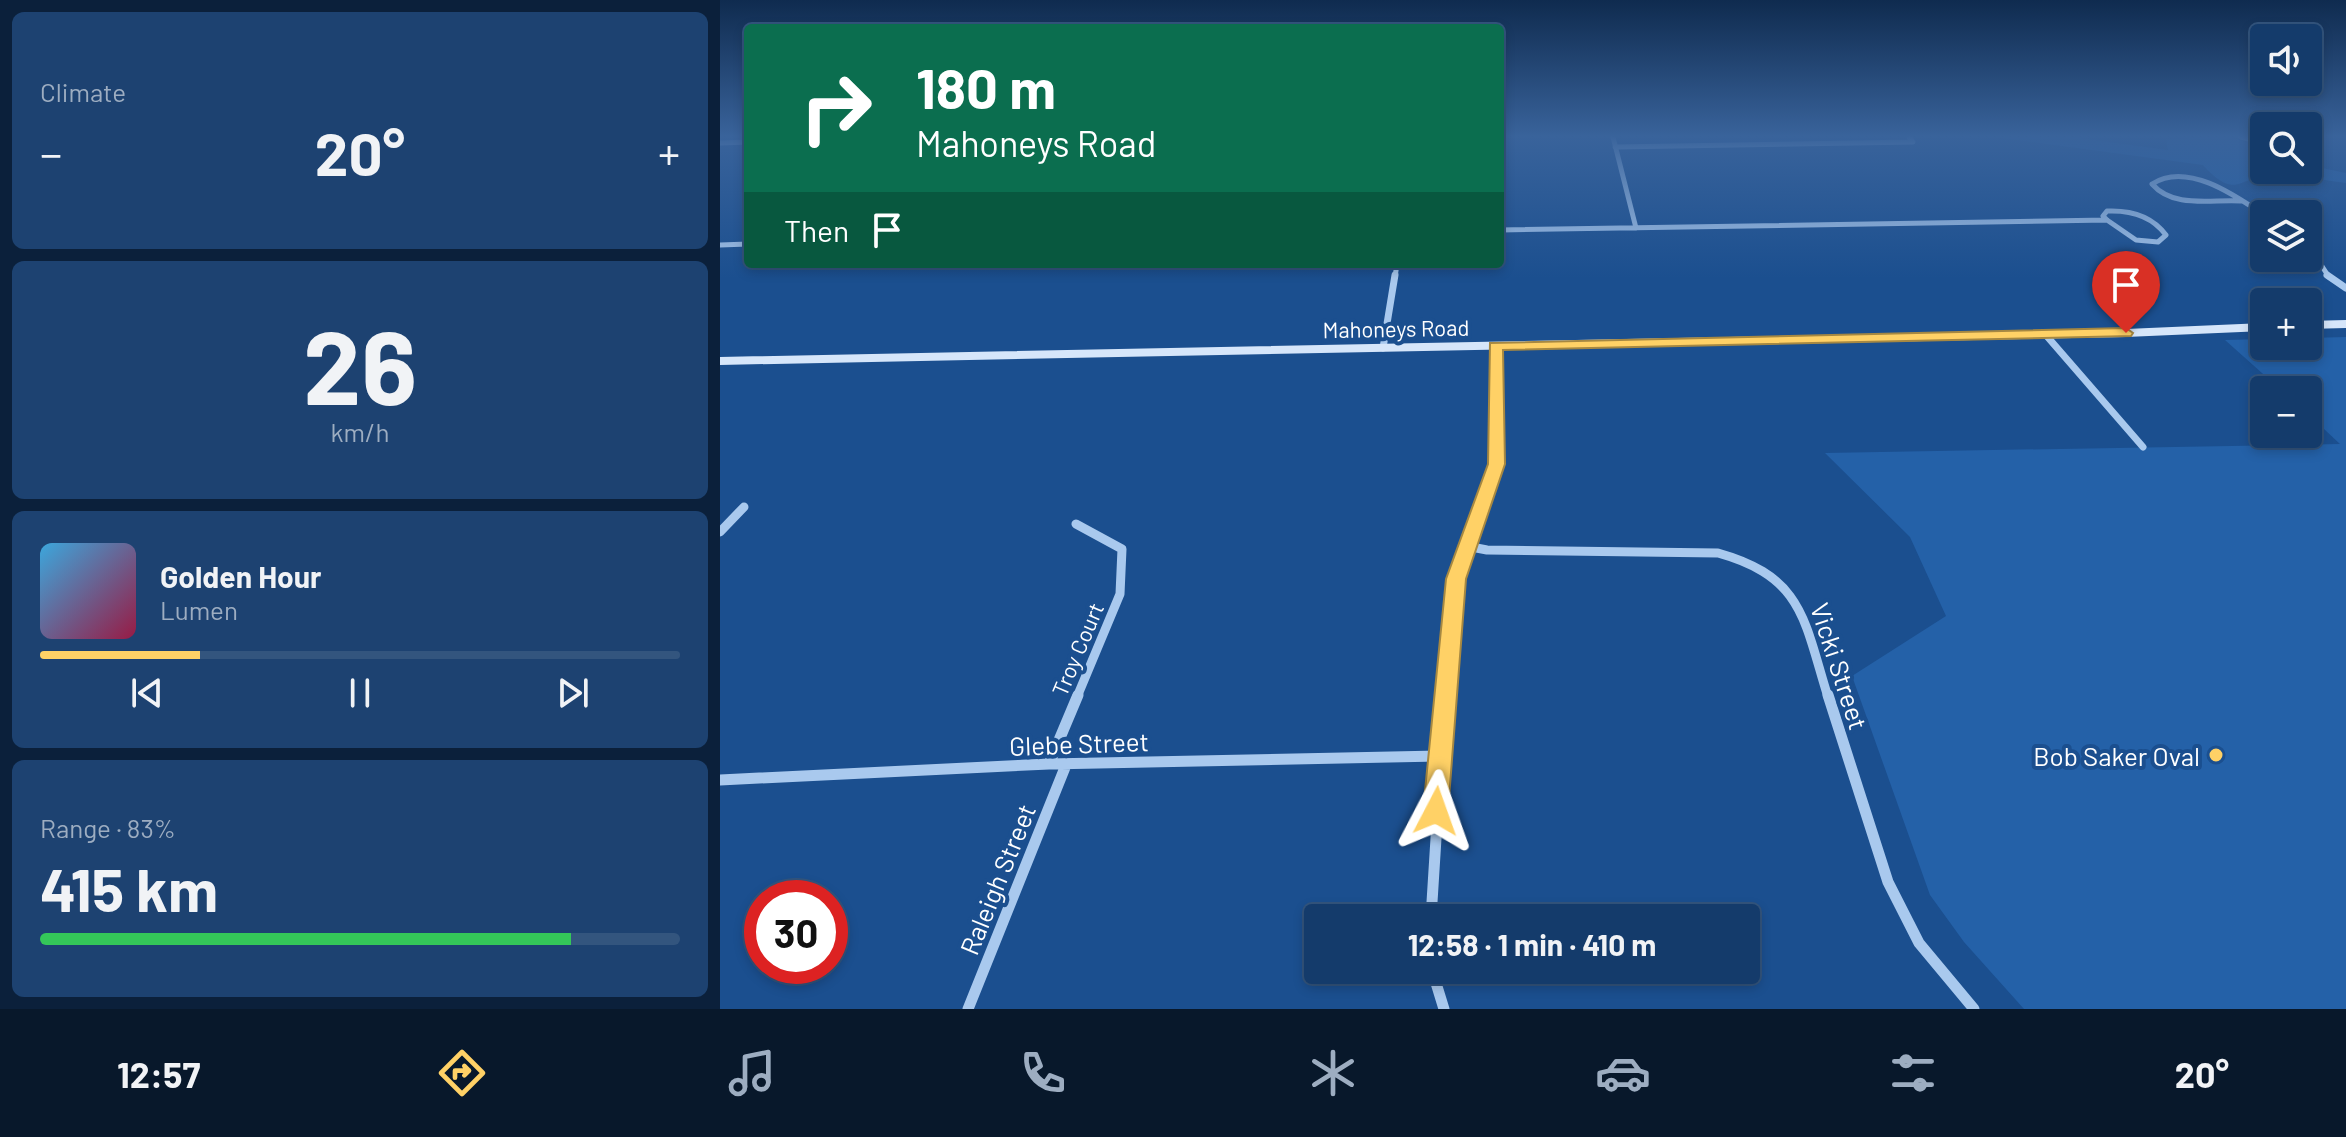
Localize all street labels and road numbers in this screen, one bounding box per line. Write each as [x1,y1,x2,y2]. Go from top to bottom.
street label: Mahoneys Road [1322,314,1470,342]
street label: Troy Court [1046,598,1108,700]
street label: Vicki Street [1805,599,1875,733]
street label: Glebe Street [1009,725,1149,761]
street label: Raleigh Street [953,799,1041,959]

